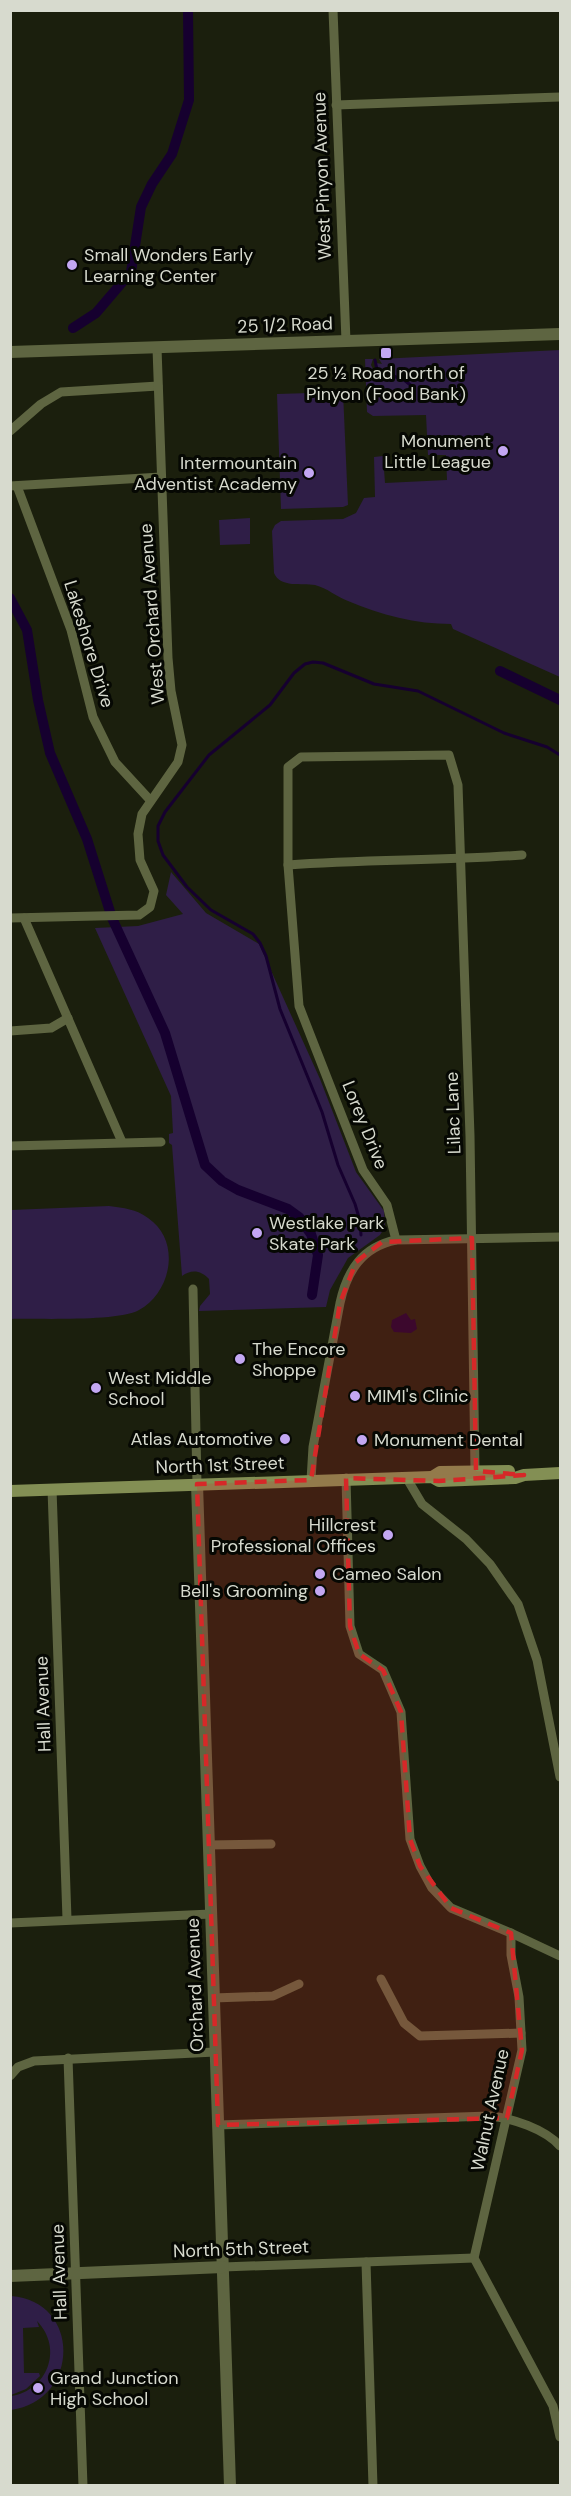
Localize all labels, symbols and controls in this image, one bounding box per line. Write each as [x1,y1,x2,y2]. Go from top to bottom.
street label: West Pinyon Avenue [307,92,337,260]
place label: Small Wonders Early Learning Center [84,243,253,288]
marker: Small Wonders Early Learning Center [65,258,79,272]
street label: 25 1/2 Road [237,311,333,339]
marker: 25 ½ Road north of Pinyon (Food Bank) [379,346,393,360]
place label: 25 ½ Road north of Pinyon (Food Bank) [306,361,466,406]
place label: Monument Little League [384,429,491,474]
marker: Monument Little League [496,444,510,458]
place label: Intermountain Adventist Academy [134,451,297,496]
marker: Intermountain Adventist Academy [302,466,316,480]
street label: West Orchard Avenue [134,523,170,705]
street label: Lakeshore Drive [58,577,120,711]
street label: Lilac Lane [440,1071,466,1155]
street label: Lorey Drive [336,1077,394,1173]
place label: Westlake Park Skate Park [269,1211,384,1256]
marker: Westlake Park Skate Park [250,1226,264,1240]
place label: The Encore Shoppe [252,1337,345,1382]
marker: The Encore Shoppe [233,1352,247,1366]
place label: West Middle School [108,1366,211,1411]
marker: West Middle School [89,1381,103,1395]
place label: MIMI's Clinic [367,1384,469,1408]
marker: MIMI's Clinic [348,1389,362,1403]
place label: Atlas Automotive [131,1427,273,1451]
place label: Monument Dental [374,1428,523,1452]
marker: Atlas Automotive [278,1432,292,1446]
marker: Monument Dental [355,1433,369,1447]
street label: North 1st Street [155,1451,285,1479]
place label: Hillcrest Professional Offices [211,1513,376,1558]
marker: Hillcrest Professional Offices [381,1528,395,1542]
place label: Cameo Salon [332,1562,442,1586]
marker: Cameo Salon [313,1567,327,1581]
place label: Bell's Grooming [180,1579,308,1603]
marker: Bell's Grooming [313,1584,327,1598]
street label: Hall Avenue [29,1656,57,1752]
street label: Orchard Avenue [181,1917,209,2053]
street label: Walnut Avenue [465,2047,515,2173]
street label: Hall Avenue [45,2224,73,2320]
street label: North 5th Street [173,2235,309,2263]
place label: Grand Junction High School [50,2366,179,2411]
marker: Grand Junction High School [31,2381,45,2395]

